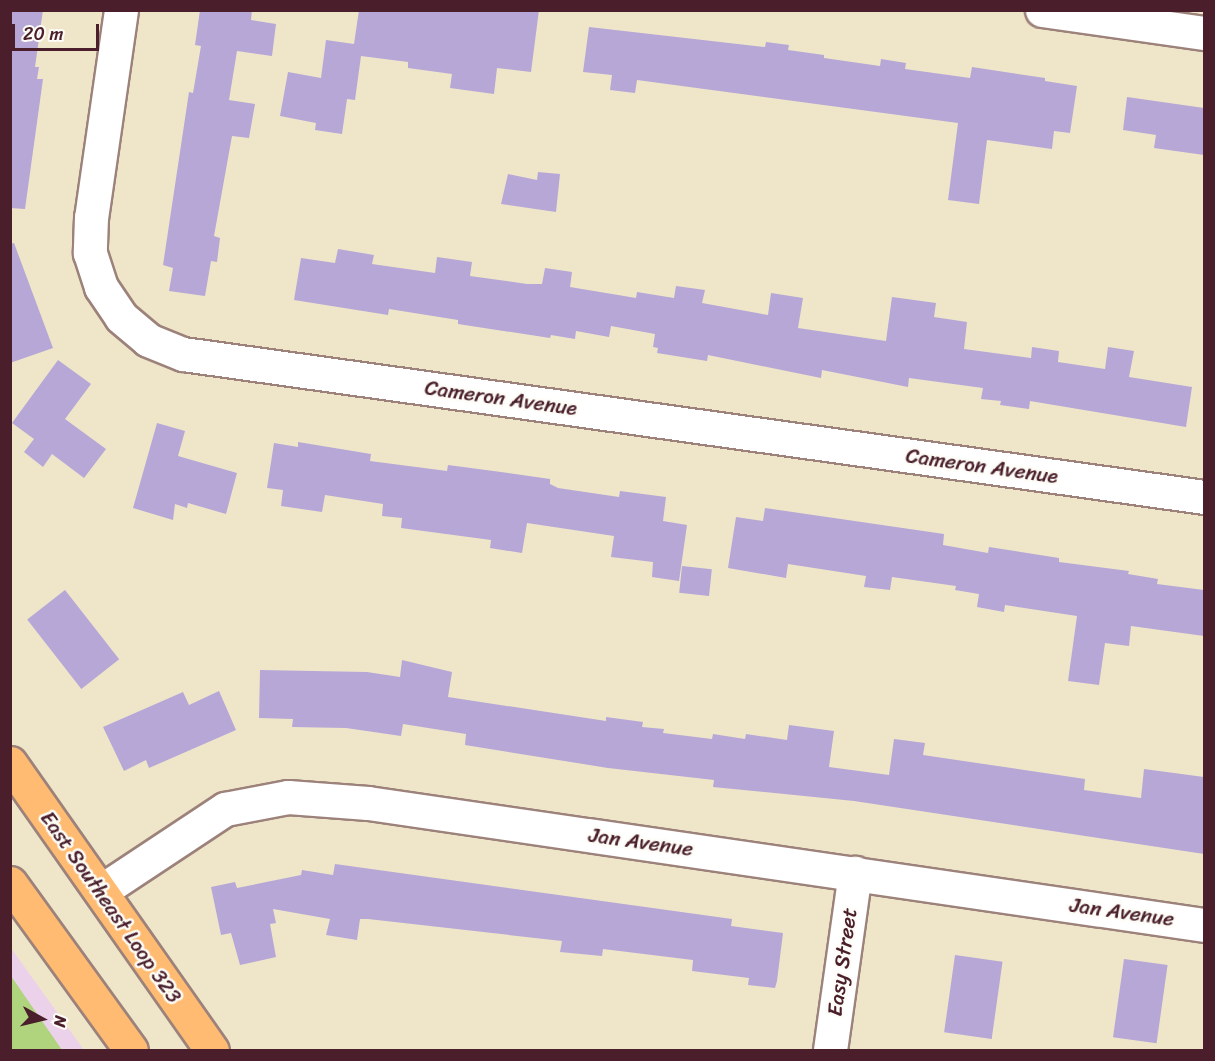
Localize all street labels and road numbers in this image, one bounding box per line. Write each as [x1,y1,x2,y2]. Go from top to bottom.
street label: Cameron Avenue [423,375,579,421]
street label: Cameron Avenue [904,443,1060,489]
street label: East Southeast Loop 323 [35,806,187,1008]
street label: Jan Avenue [588,822,694,862]
street label: Jan Avenue [1069,892,1175,932]
street label: Easy Street [822,906,862,1018]

